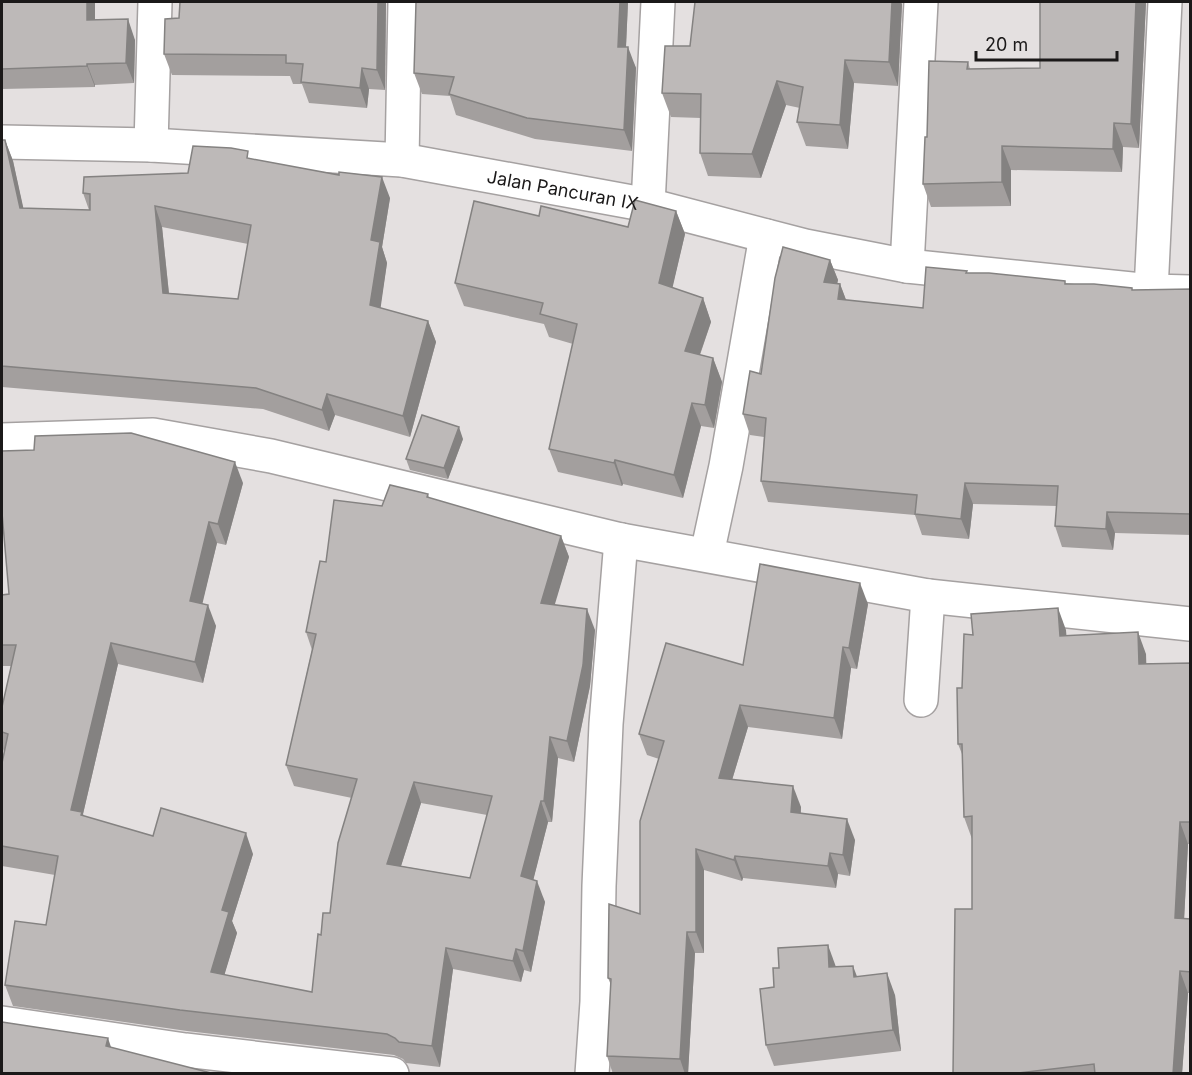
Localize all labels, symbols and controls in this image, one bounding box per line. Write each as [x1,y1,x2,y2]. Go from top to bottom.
scale bar [976,24,1117,62]
text: 20 m [985,34,1028,55]
street label: Jalan Pancuran IX [485,165,640,214]

